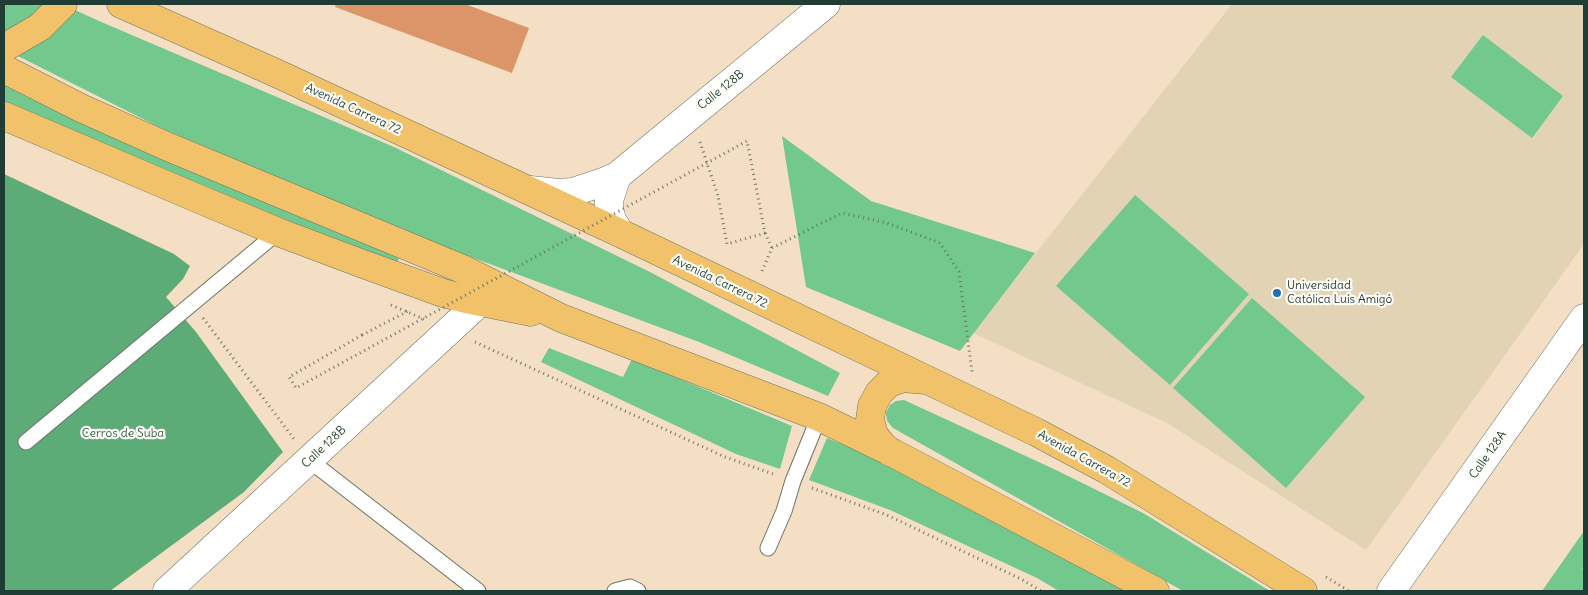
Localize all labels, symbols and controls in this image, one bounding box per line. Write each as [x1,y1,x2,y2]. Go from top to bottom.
street label: Calle 128B [695,67,747,113]
street label: Avenida Carrera 72 [303,81,403,137]
street label: Avenida Carrera 72 [670,253,770,311]
place label: Universidad Católica Luís Amigó [1287,279,1392,307]
marker: Universidad Católica Luís Amigó [1271,287,1283,299]
street label: Calle 128B [299,423,349,471]
park label: Cerros de Suba [82,427,164,441]
street label: Avenida Carrera 72 [1035,428,1133,490]
street label: Calle 128A [1466,428,1510,482]

